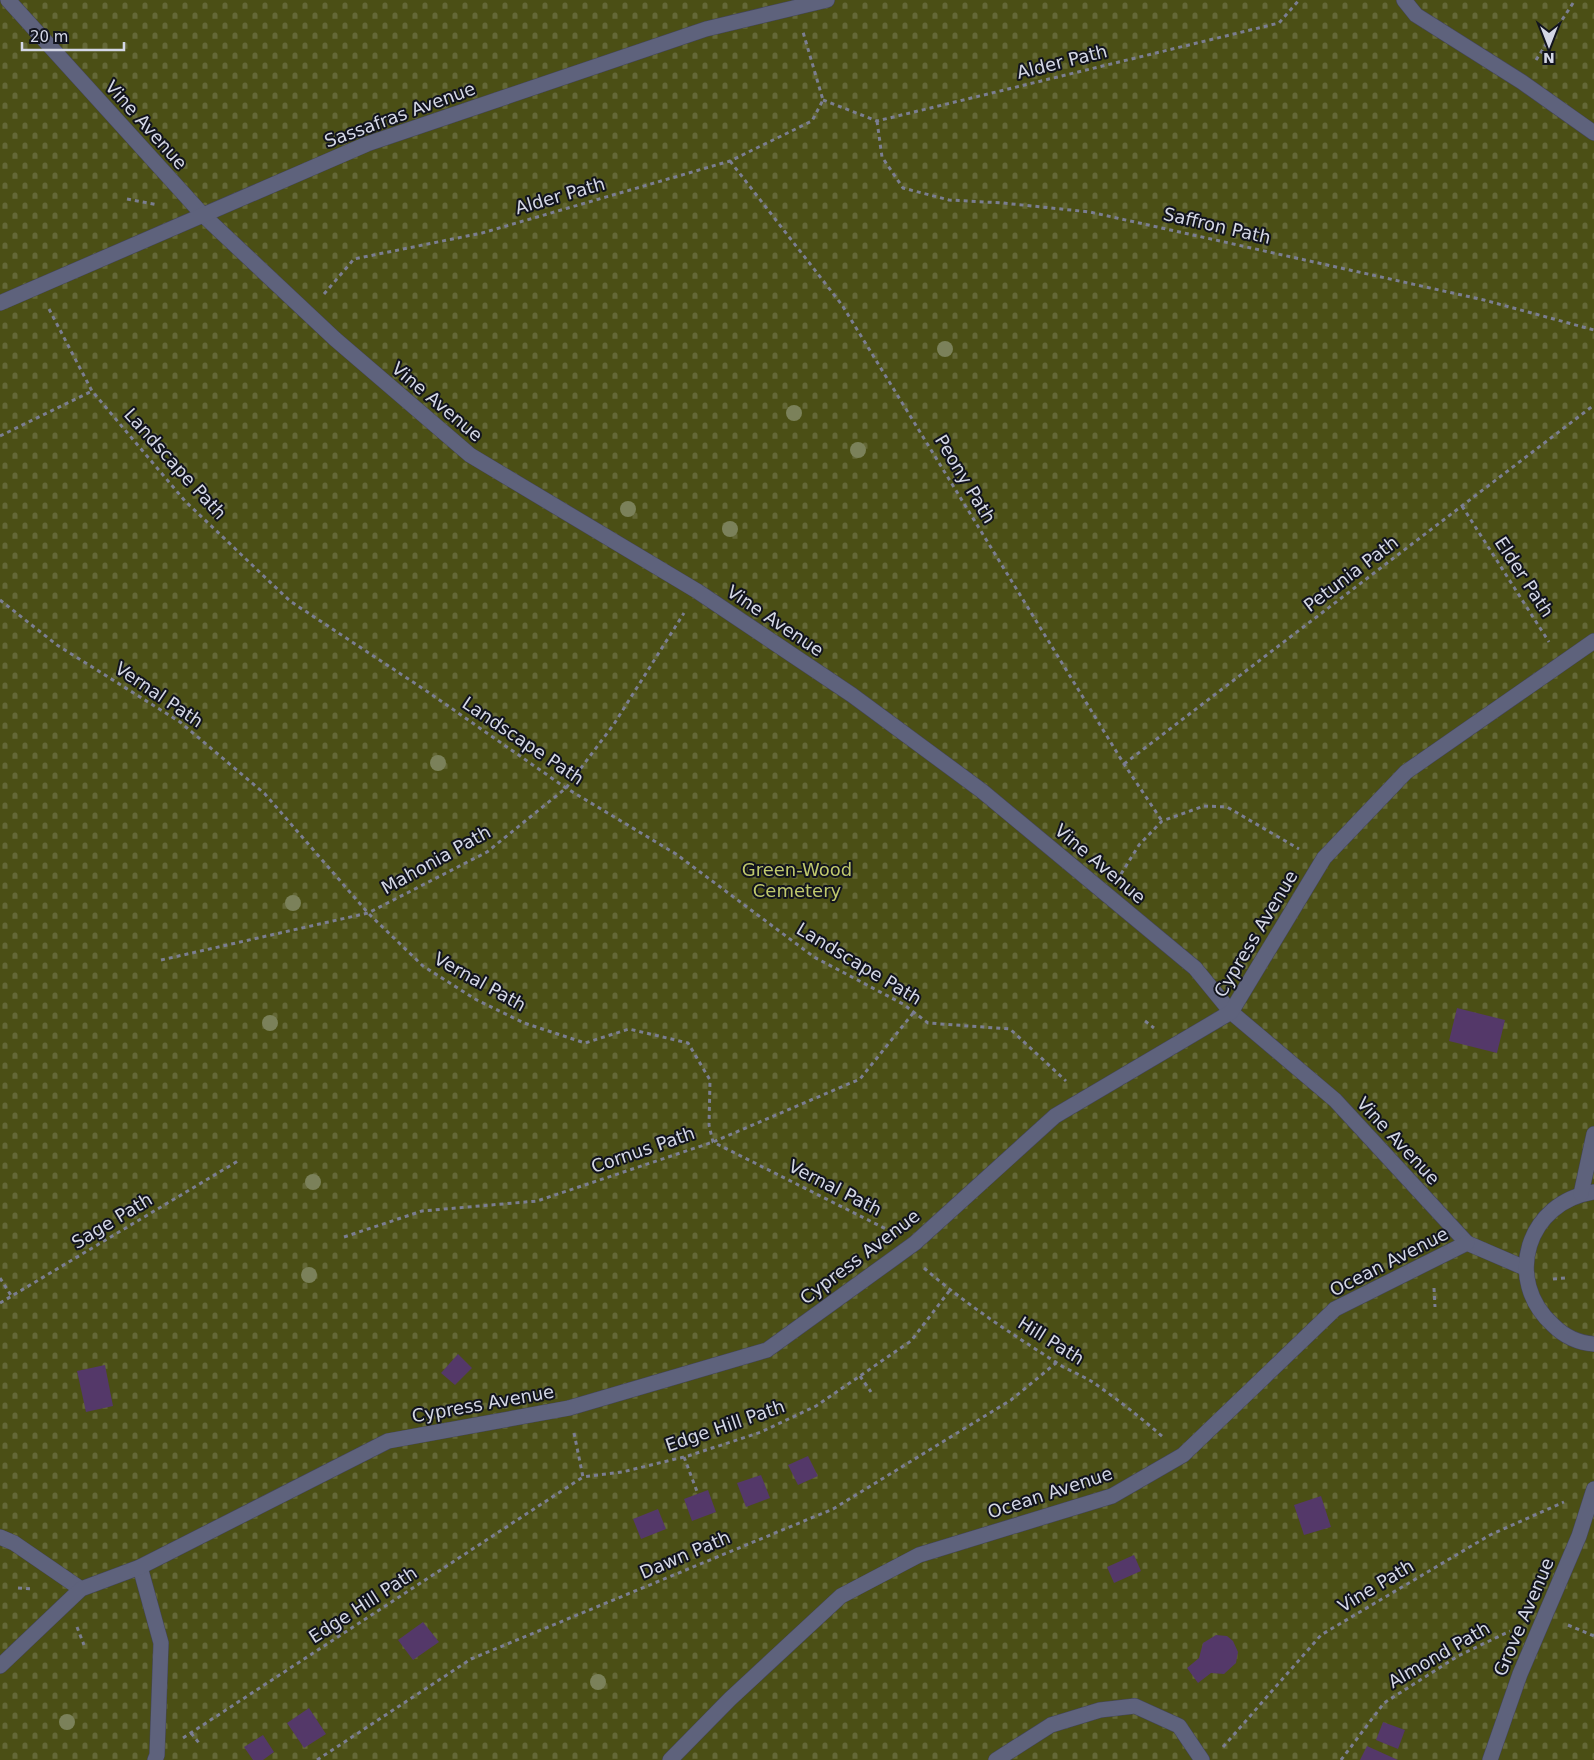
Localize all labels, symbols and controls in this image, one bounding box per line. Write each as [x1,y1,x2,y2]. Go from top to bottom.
scale bar [22,20,125,52]
north arrow [1524,20,1574,70]
text: 20 m [30,28,68,46]
street label: Alder Path [1014,40,1109,83]
text: N [1543,50,1555,66]
street label: Vine Avenue [101,76,192,173]
street label: Sassafras Avenue [322,77,478,152]
street label: Alder Path [513,173,607,218]
street label: Saffron Path [1161,203,1273,248]
street label: Vine Avenue [388,358,487,446]
street label: Landscape Path [120,404,231,523]
street label: Peony Path [931,431,1000,527]
street label: Petunia Path [1299,531,1402,616]
street label: Elder Path [1491,533,1558,621]
street label: Vine Avenue [723,581,828,661]
street label: Vernal Path [111,657,207,732]
street label: Landscape Path [459,692,588,789]
street label: Vine Avenue [1051,820,1150,908]
street label: Mahonia Path [377,821,494,898]
park label: Green-Wood Cemetery [742,859,852,901]
street label: Cypress Avenue [1209,867,1302,1001]
street label: Landscape Path [793,918,926,1009]
street label: Vernal Path [431,948,530,1015]
street label: Vine Avenue [1352,1093,1444,1189]
street label: Cornus Path [588,1122,697,1177]
street label: Vernal Path [785,1155,885,1220]
street label: Sage Path [68,1188,156,1253]
street label: Cypress Avenue [796,1205,924,1308]
street label: Ocean Avenue [1326,1223,1452,1300]
street label: Hill Path [1014,1312,1088,1369]
street label: Cypress Avenue [410,1381,556,1426]
street label: Edge Hill Path [662,1395,787,1456]
street label: Ocean Avenue [985,1462,1115,1523]
street label: Dawn Path [636,1526,733,1583]
street label: Vine Path [1334,1555,1417,1616]
street label: Grove Avenue [1489,1555,1558,1679]
street label: Edge Hill Path [305,1562,421,1647]
street label: Almond Path [1384,1617,1493,1692]

